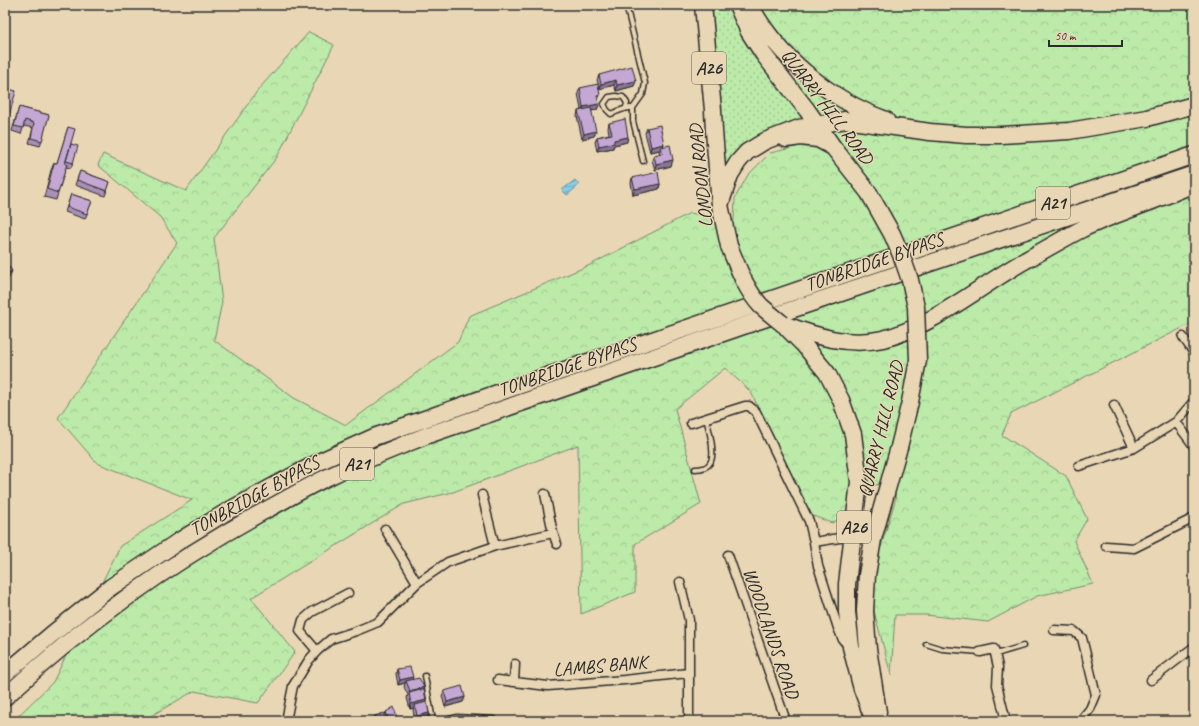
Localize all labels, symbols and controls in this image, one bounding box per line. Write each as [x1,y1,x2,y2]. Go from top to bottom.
scale bar [1049,22,1122,48]
text: 50 m [1055,28,1077,44]
street label: QUARRY HILL ROAD [776,44,880,171]
road number: A26 [692,52,726,84]
street label: LONDON ROAD [683,121,718,229]
road number: A21 [1036,187,1070,219]
street label: TONBRIDGE BYPASS [802,226,949,297]
street label: TONBRIDGE BYPASS [495,331,642,402]
street label: QUARRY HILL ROAD [853,357,910,499]
road number: A21 [340,448,374,480]
street label: TONBRIDGE BYPASS [185,449,326,542]
road number: A26 [837,511,871,543]
street label: WOODLANDS ROAD [737,565,805,704]
street label: LAMBS BANK [553,650,651,682]

